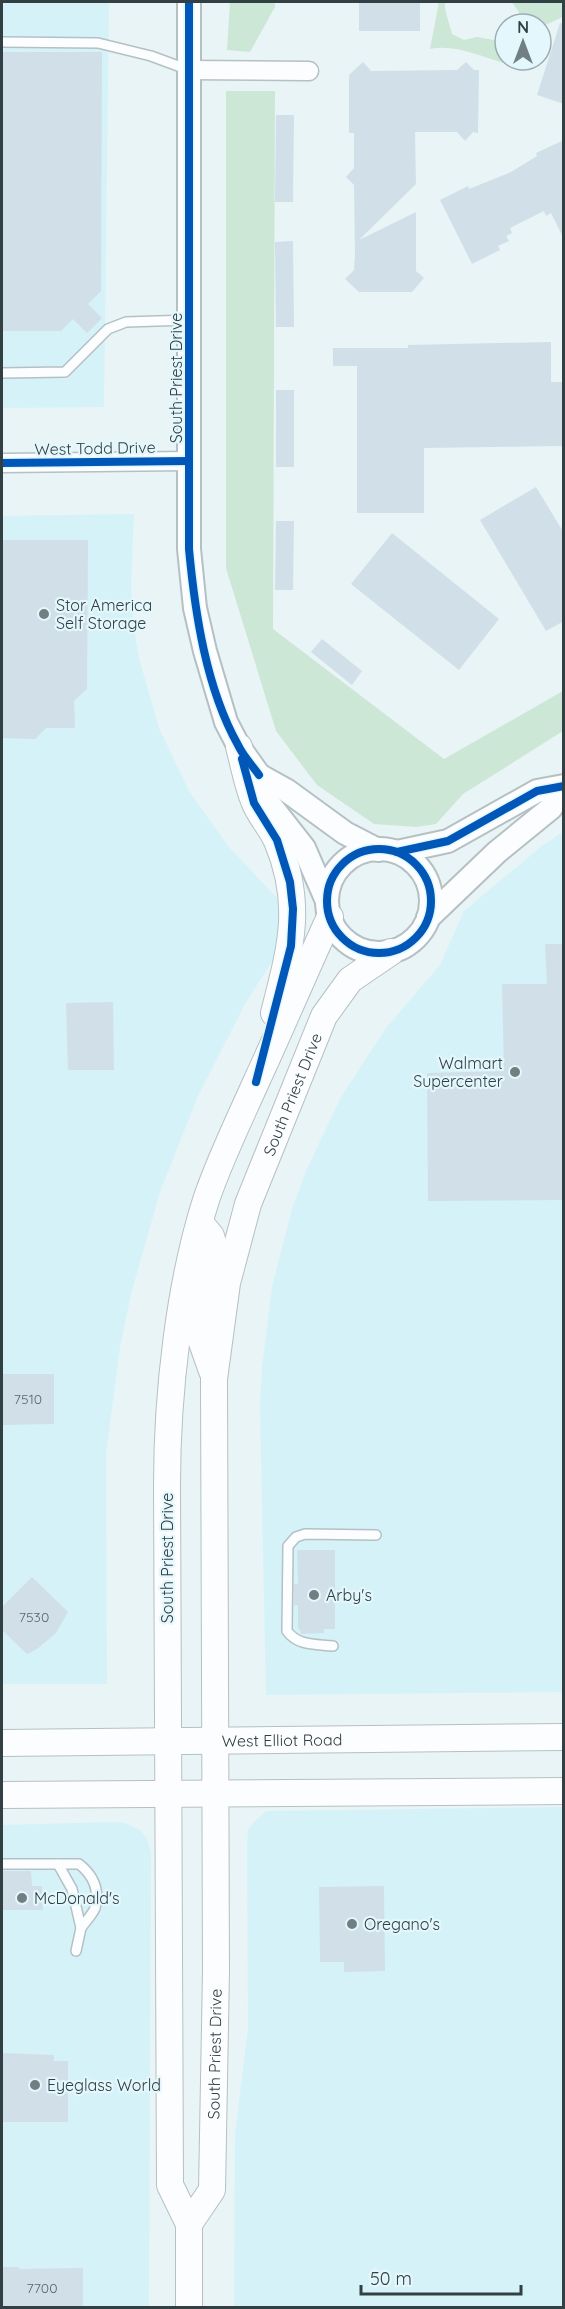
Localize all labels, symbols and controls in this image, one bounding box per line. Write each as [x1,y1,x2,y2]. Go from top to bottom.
north arrow [493,12,553,72]
text: N [517,17,529,37]
street label: South Priest Drive [166,313,186,443]
street label: West Todd Drive [34,437,156,459]
place label: Stor America Self Storage [56,595,152,633]
marker: Stor America Self Storage [37,607,51,621]
street label: South Priest Drive [259,1030,326,1159]
place label: Walmart Supercenter [413,1053,503,1091]
marker: Walmart Supercenter [508,1065,522,1079]
house number: 7510 [14,1390,42,1408]
street label: South Priest Drive [157,1493,177,1623]
place label: Arby's [326,1585,372,1605]
marker: Arby's [307,1588,321,1602]
house number: 7530 [19,1608,49,1626]
street label: West Elliot Road [222,1729,342,1751]
place label: McDonald's [34,1888,120,1908]
marker: McDonald's [15,1891,29,1905]
place label: Oregano's [364,1914,440,1934]
marker: Oregano's [345,1917,359,1931]
street label: South Priest Drive [203,1989,226,2120]
place label: Eyeglass World [47,2075,161,2095]
marker: Eyeglass World [28,2078,42,2092]
scale bar [361,2258,522,2296]
text: 50 m [370,2267,412,2290]
house number: 7700 [26,2279,58,2297]

